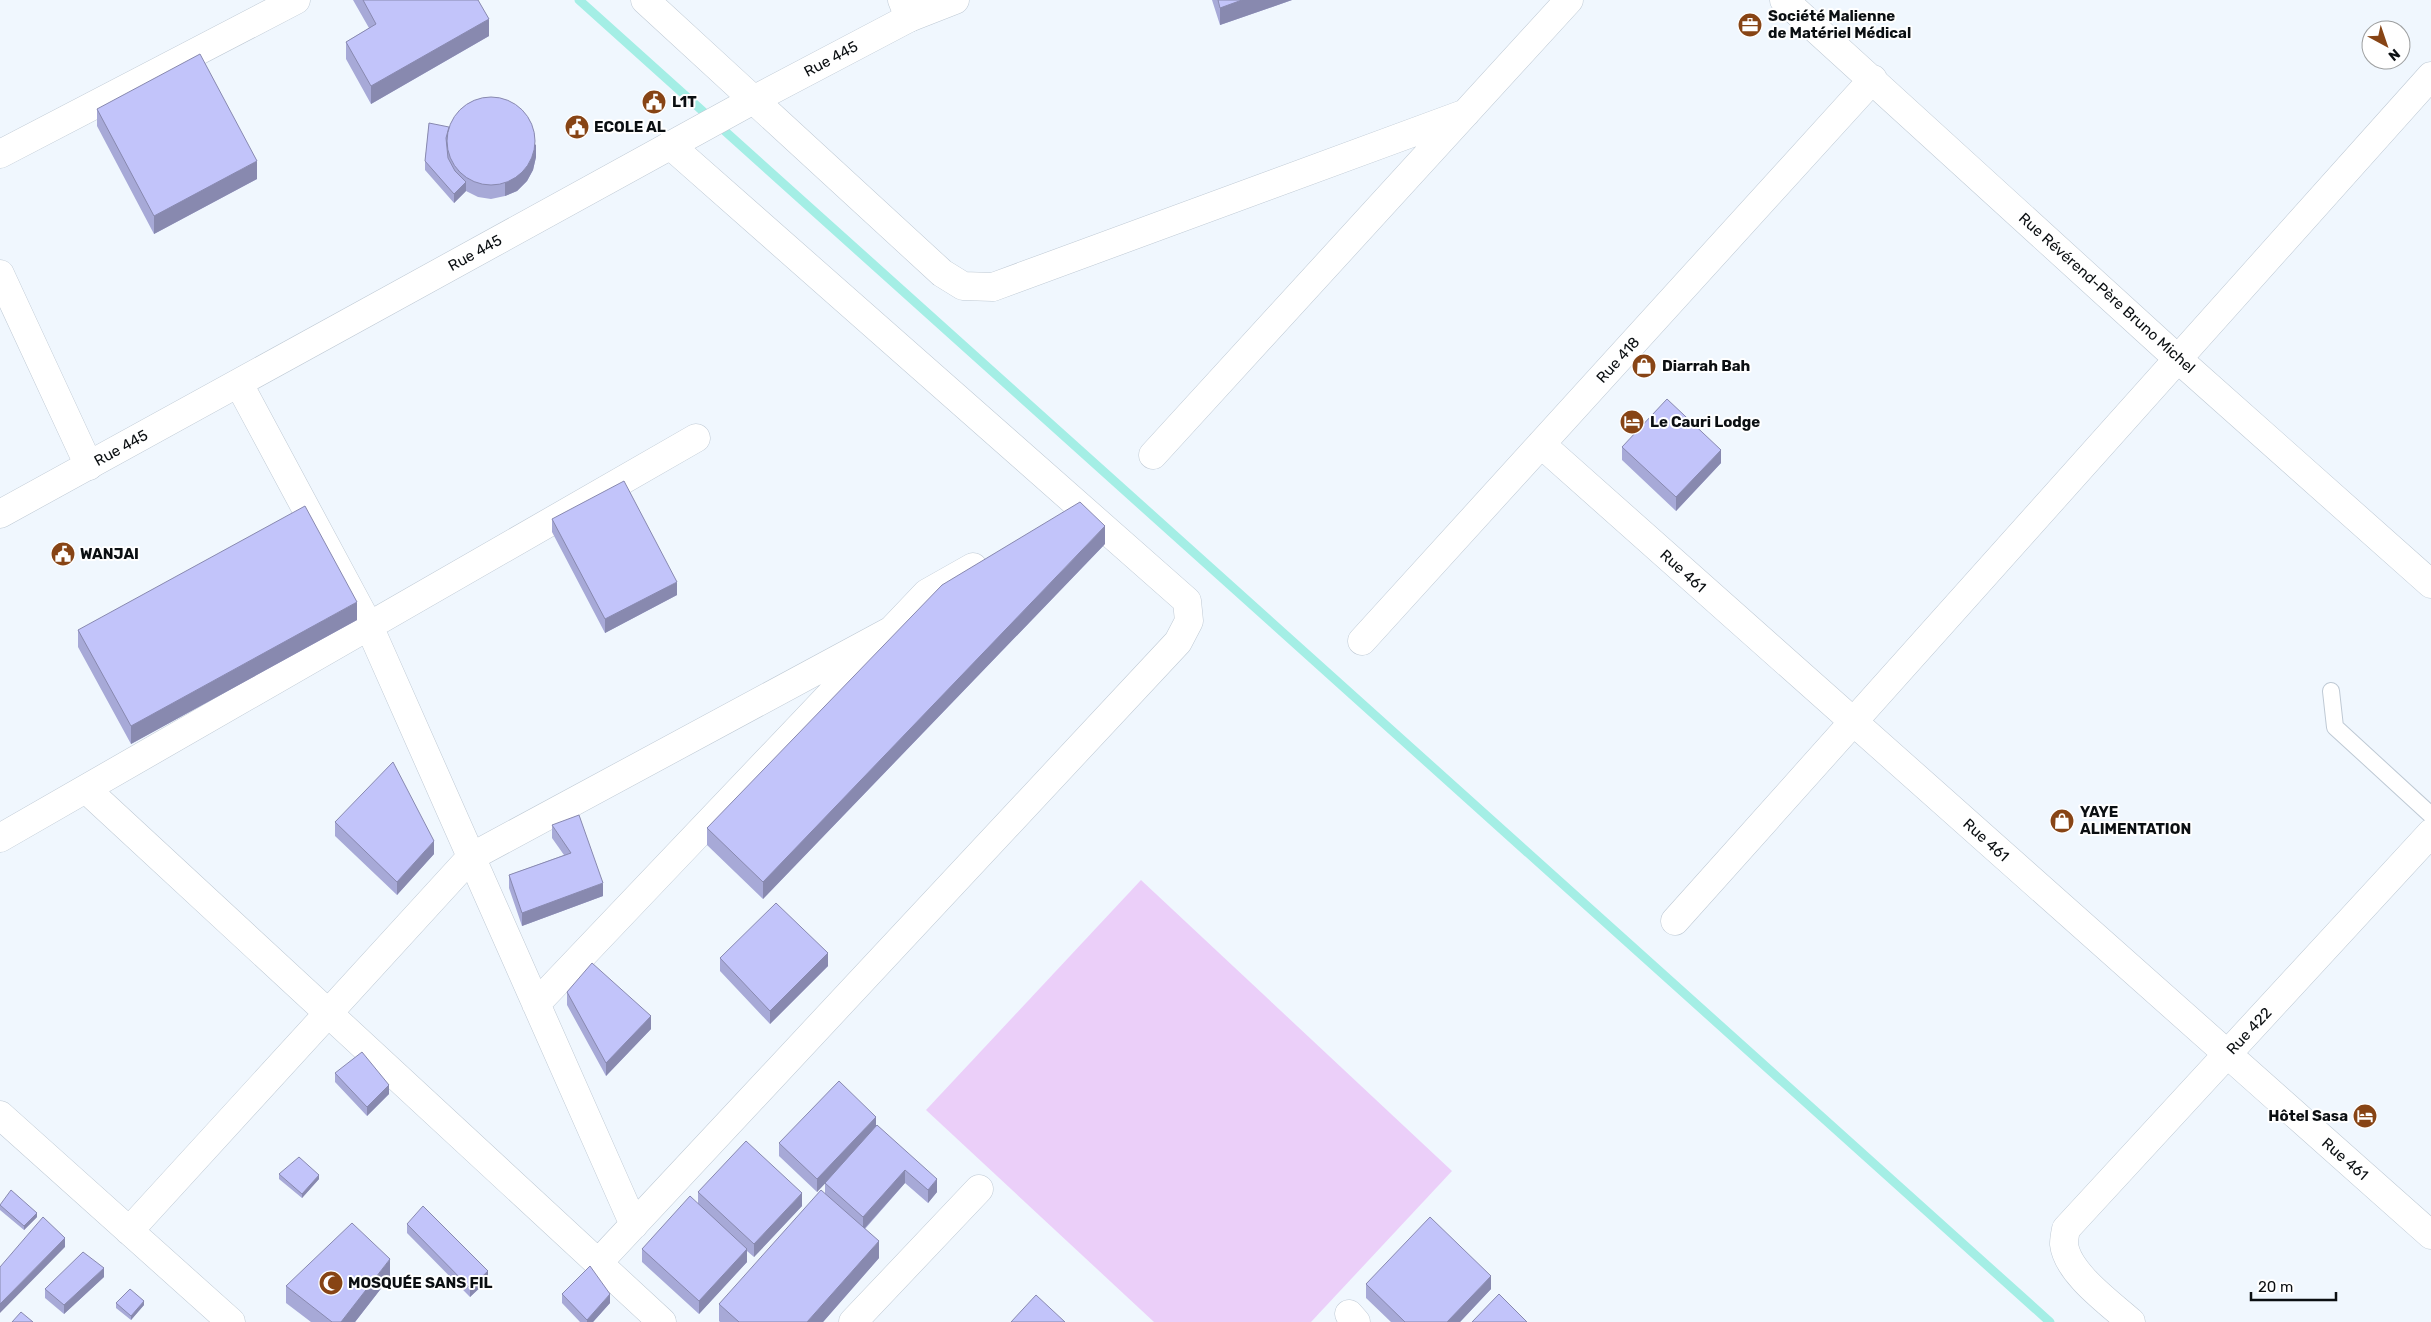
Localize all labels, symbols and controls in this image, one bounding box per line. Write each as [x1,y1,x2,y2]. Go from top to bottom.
place label: Société Malienne de Matériel Médical [1768,7,1911,42]
office icon: Société Malienne de Matériel Médical [1737,12,1763,38]
north arrow [2361,20,2411,70]
street label: Rue 445 [801,37,861,81]
text: N [2385,45,2403,64]
public building icon: L1T [641,89,667,115]
place label: L1T [672,93,697,111]
public building icon: ECOLE AL [564,114,590,140]
place label: ECOLE AL [594,118,666,136]
street label: Rue Révérend-Père Bruno Michel [2015,209,2199,377]
street label: Rue 445 [445,231,505,275]
street label: Rue 418 [1593,333,1643,387]
shop icon: Diarrah Bah [1631,353,1657,379]
place label: Diarrah Bah [1662,357,1750,375]
hotel icon: Le Cauri Lodge [1619,409,1645,435]
place label: Le Cauri Lodge [1650,413,1760,431]
street label: Rue 445 [91,426,151,470]
public building icon: WANJAI [50,541,76,567]
place label: WANJAI [80,545,139,563]
street label: Rue 461 [1656,546,1710,596]
place label: YAYE ALIMENTATION [2080,803,2191,838]
shop icon: YAYE ALIMENTATION [2049,808,2075,834]
street label: Rue 461 [1959,815,2013,865]
street label: Rue 422 [2223,1004,2275,1058]
hotel icon: Hôtel Sasa [2352,1103,2378,1129]
place label: Hôtel Sasa [2268,1107,2348,1125]
street label: Rue 461 [2318,1134,2372,1184]
mosque icon: MOSQUÉE SANS FIL [318,1270,344,1296]
scale bar [2251,1270,2336,1302]
place label: MOSQUÉE SANS FIL [348,1274,493,1292]
text: 20 m [2258,1278,2293,1296]

